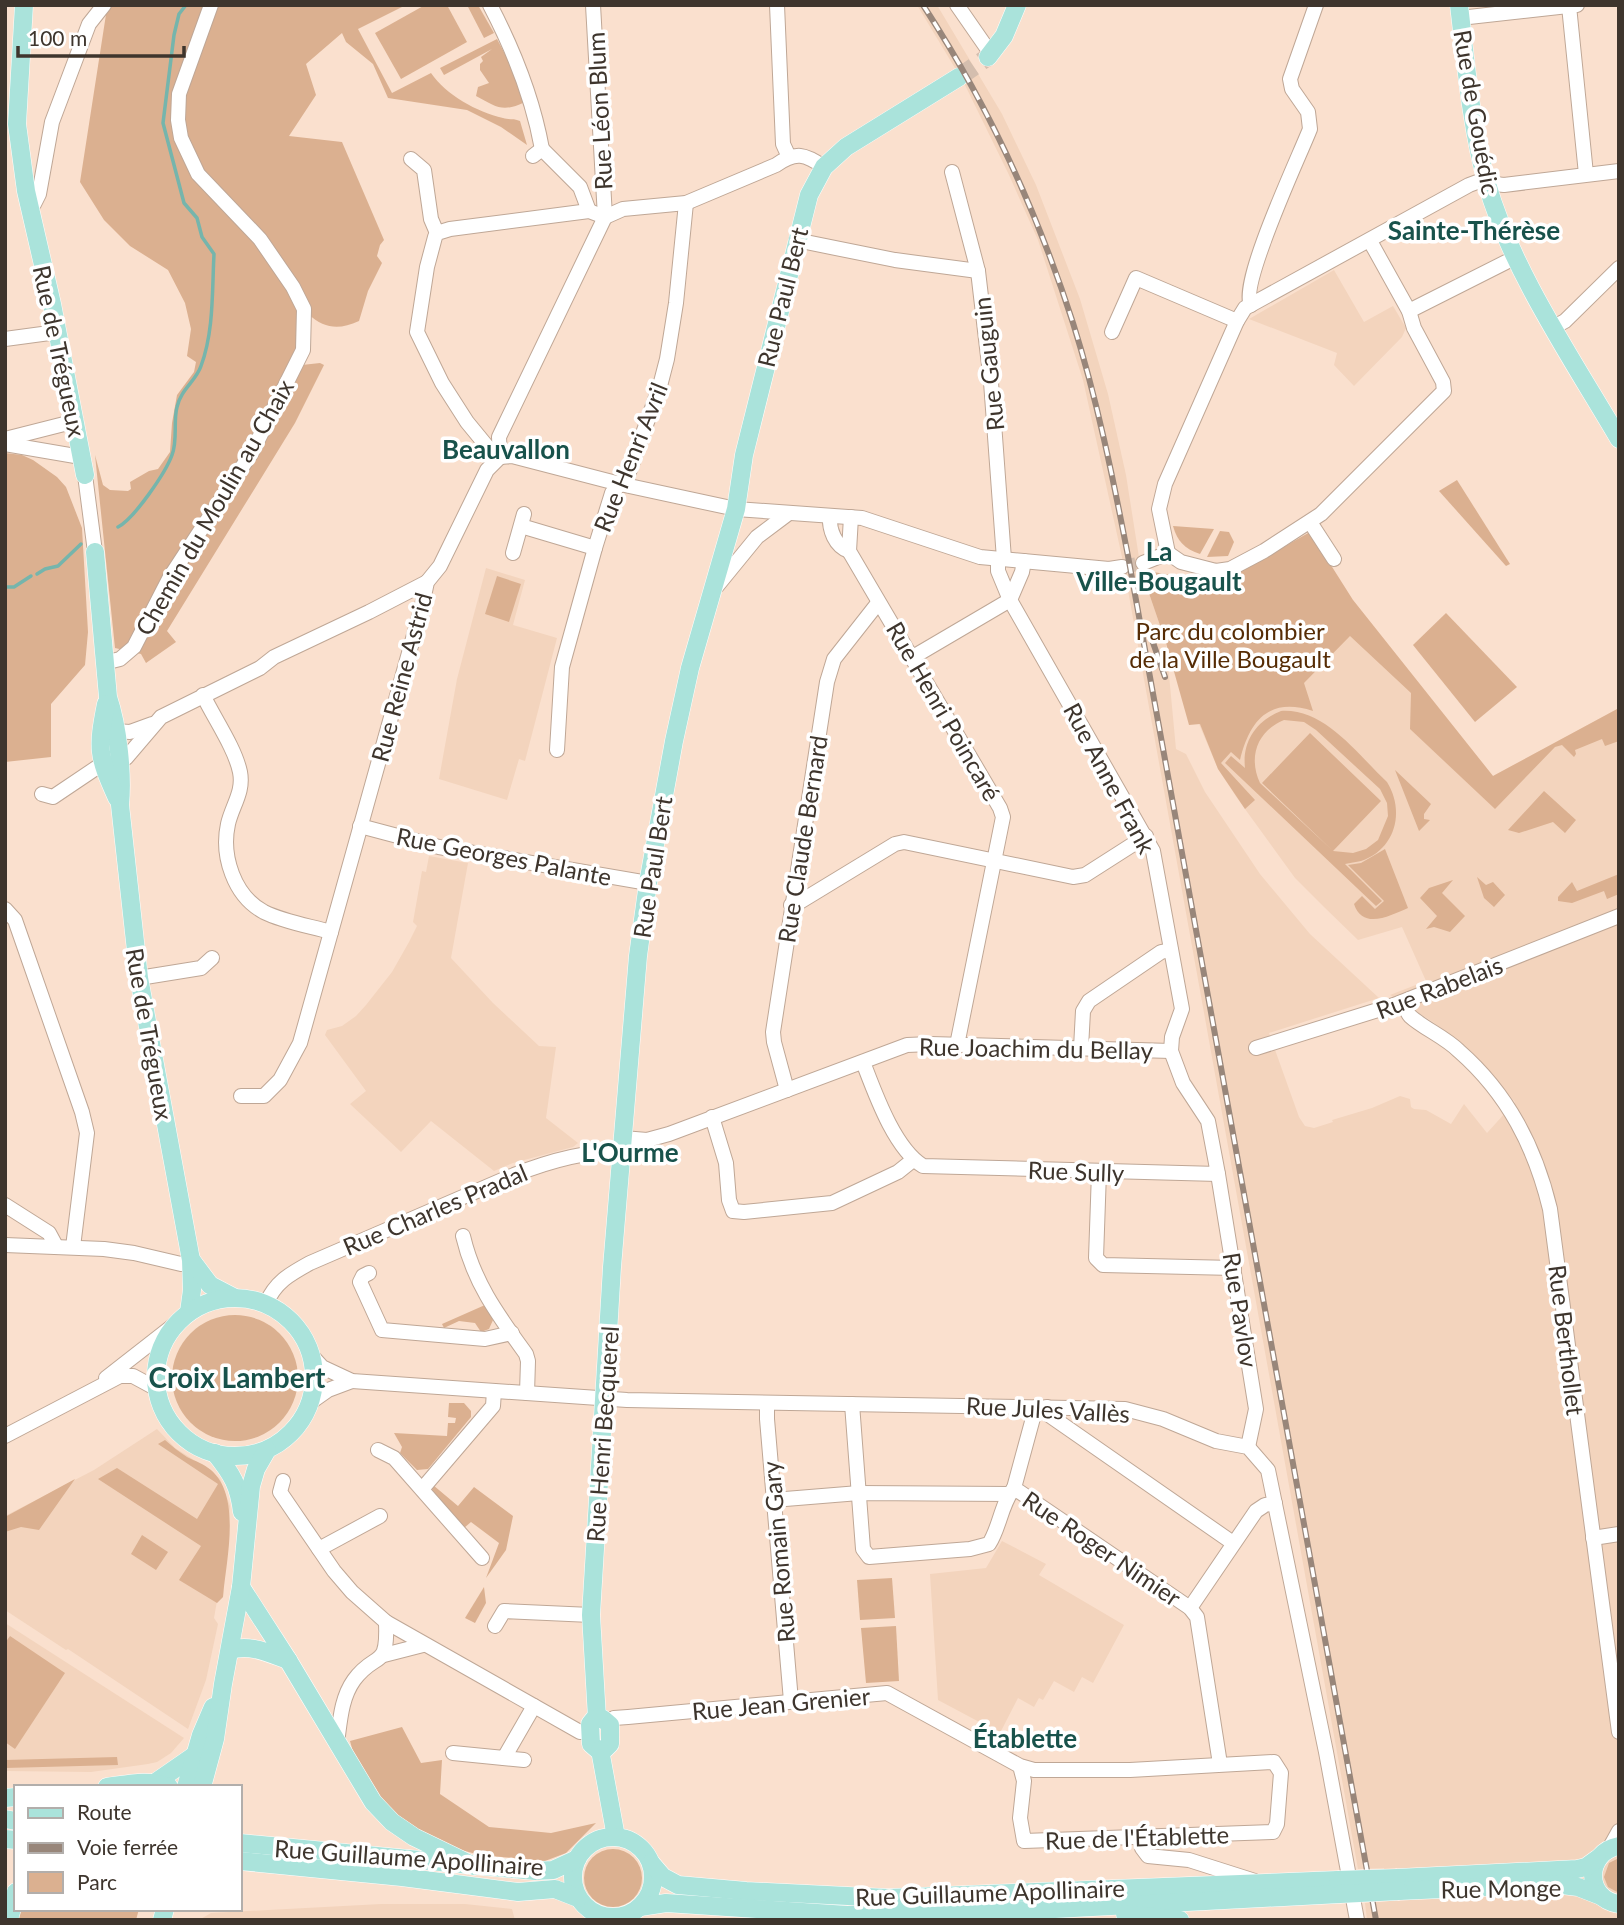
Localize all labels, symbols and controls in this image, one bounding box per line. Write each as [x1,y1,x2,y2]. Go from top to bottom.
scale bar [18,14,184,58]
text: 100 m [28,25,87,50]
street label: Rue de Gouédic [1448,27,1506,197]
street label: Rue Léon Blum [580,31,618,191]
district label: Sainte-Thérèse [1388,214,1560,246]
street label: Rue Paul Bert [751,224,813,370]
street label: Rue de Trégueux [28,263,92,439]
street label: Rue Gauguin [967,296,1009,432]
street label: Chemin du Moulin au Chaix [129,374,299,640]
street label: Rue Henri Avril [587,378,673,536]
district label: Beauvallon [442,433,570,465]
district label: La Ville-Bougault [1075,535,1242,597]
street label: Rue Reine Astrid [364,589,438,765]
street label: Rue Henri Poincaré [881,616,1007,806]
park label: Parc du colombier de la Ville Bougault [1129,616,1331,673]
street label: Rue Anne Frank [1058,698,1162,859]
street label: Rue Claude Bernard [771,733,833,945]
street label: Rue Paul Bert [626,794,678,940]
street label: Rue Georges Palante [394,821,614,891]
street label: Rue de Trégueux [121,946,179,1123]
street label: Rue Rabelais [1372,950,1506,1024]
street label: Rue Joachim du Bellay [919,1031,1154,1065]
district label: L'Ourme [581,1136,679,1168]
street label: Rue Sully [1027,1155,1125,1187]
street label: Rue Charles Pradal [338,1157,532,1261]
street label: Rue Pavlov [1218,1250,1265,1370]
street label: Rue Berthollet [1543,1263,1591,1417]
street label: Rue Henri Becquerel [580,1325,624,1543]
district label: Croix Lambert [148,1360,326,1394]
street label: Rue Jules Vallès [965,1390,1131,1428]
street label: Rue Romain Gary [756,1459,800,1644]
street label: Rue Roger Nimier [1017,1484,1187,1612]
street label: Rue Jean Grenier [691,1681,872,1725]
district label: Établette [973,1722,1077,1754]
legend [14,1785,242,1911]
text: Route [77,1799,132,1824]
street label: Rue de l'Établette [1044,1819,1230,1855]
street label: Rue Guillaume Apollinaire [273,1833,545,1881]
text: Voie ferrée [77,1834,178,1859]
text: Parc [77,1869,117,1894]
street label: Rue Monge [1440,1872,1562,1904]
street label: Rue Guillaume Apollinaire [855,1873,1125,1911]

